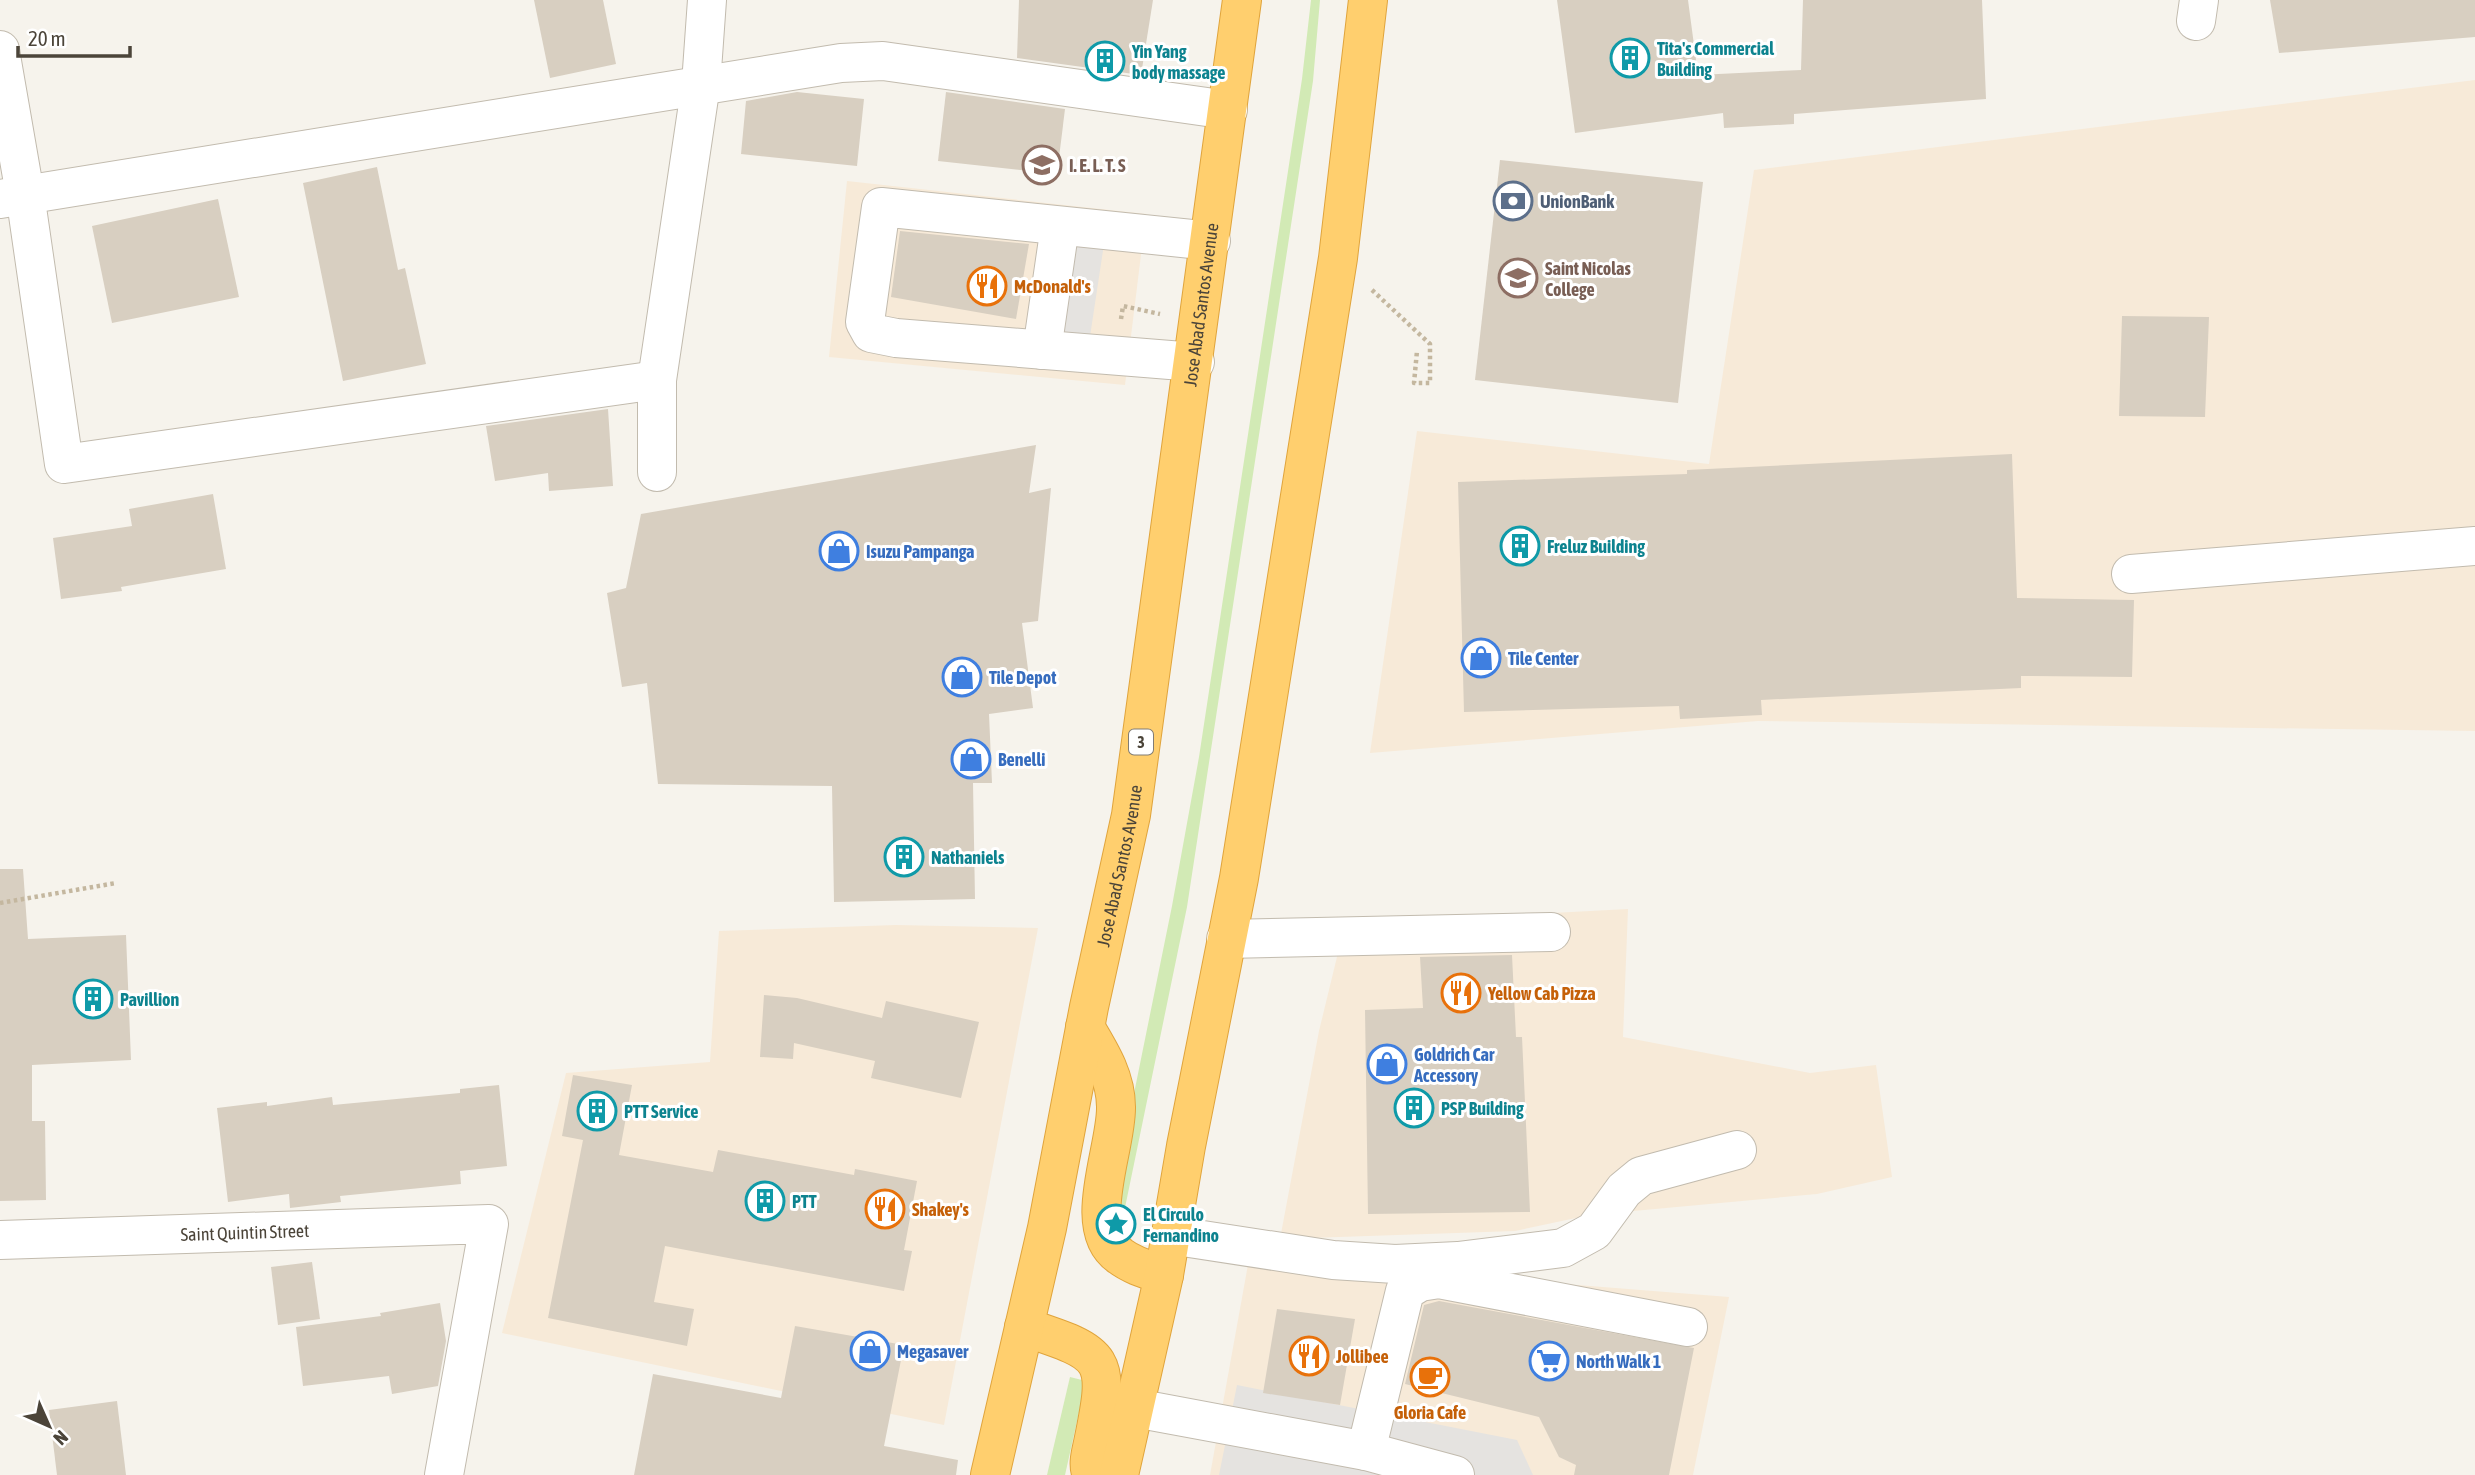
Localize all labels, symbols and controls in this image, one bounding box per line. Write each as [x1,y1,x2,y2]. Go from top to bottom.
scale bar [18,14,130,58]
text: 20 m [28,26,66,50]
building icon: Tita's Commercial Building [1609,37,1651,79]
place label: Tita's Commercial Building [1657,38,1774,80]
building icon: Yin Yang body massage [1084,40,1126,82]
place label: Yin Yang body massage [1131,41,1225,83]
school or university icon: I. E. L. T. S [1021,144,1063,186]
place label: I. E. L. T. S [1069,155,1126,176]
bank icon: UnionBank [1492,180,1534,222]
place label: UnionBank [1540,191,1615,212]
street label: Jose Abad Santos Avenue [1179,222,1222,388]
school or university icon: Saint Nicolas College [1497,257,1539,299]
place label: Saint Nicolas College [1545,258,1631,300]
restaurant icon: McDonald's [966,265,1008,307]
place label: McDonald's [1014,276,1091,297]
building icon: Freluz Building [1499,525,1541,567]
shop icon: Isuzu Pampanga [818,530,860,572]
place label: Freluz Building [1547,536,1645,557]
place label: Isuzu Pampanga [866,541,974,562]
shop icon: Tile Center [1460,637,1502,679]
place label: Tile Center [1508,648,1579,669]
shop icon: Tile Depot [941,656,983,698]
place label: Tile Depot [989,667,1057,688]
road number: 3 [1129,730,1153,754]
shop icon: Benelli [950,738,992,780]
place label: Benelli [998,749,1045,770]
street label: Jose Abad Santos Avenue [1092,783,1146,949]
building icon: Nathaniels [883,836,925,878]
place label: Nathaniels [931,847,1005,868]
restaurant icon: Yellow Cab Pizza [1440,972,1482,1014]
building icon: Pavillion [72,978,114,1020]
place label: Yellow Cab Pizza [1487,983,1596,1004]
place label: Pavillion [120,989,180,1010]
shop icon: Goldrich Car Accessory [1366,1043,1408,1085]
place label: Goldrich Car Accessory [1413,1044,1495,1086]
building icon: PSP Building [1393,1087,1435,1129]
building icon: PTT Service [576,1090,618,1132]
place label: PSP Building [1441,1098,1524,1119]
place label: PTT Service [624,1101,699,1122]
building icon: PTT [744,1180,786,1222]
restaurant icon: Shakey's [864,1188,906,1230]
place label: PTT [792,1191,817,1212]
place label: Shakey's [912,1199,970,1220]
place icon: El Circulo Fernandino [1095,1203,1137,1245]
place label: El Circulo Fernandino [1143,1204,1219,1246]
street label: Saint Quintin Street [180,1219,309,1245]
shop icon: Megasaver [849,1330,891,1372]
restaurant icon: Jollibee [1288,1335,1330,1377]
supermarket icon: North Walk 1 [1528,1340,1570,1382]
place label: Megasaver [897,1341,969,1362]
place label: Jollibee [1335,1346,1389,1367]
place label: North Walk 1 [1576,1351,1661,1372]
cafe icon: Gloria Cafe [1409,1356,1451,1398]
north arrow [14,1391,84,1461]
place label: Gloria Cafe [1394,1402,1466,1423]
text: N [49,1426,73,1450]

